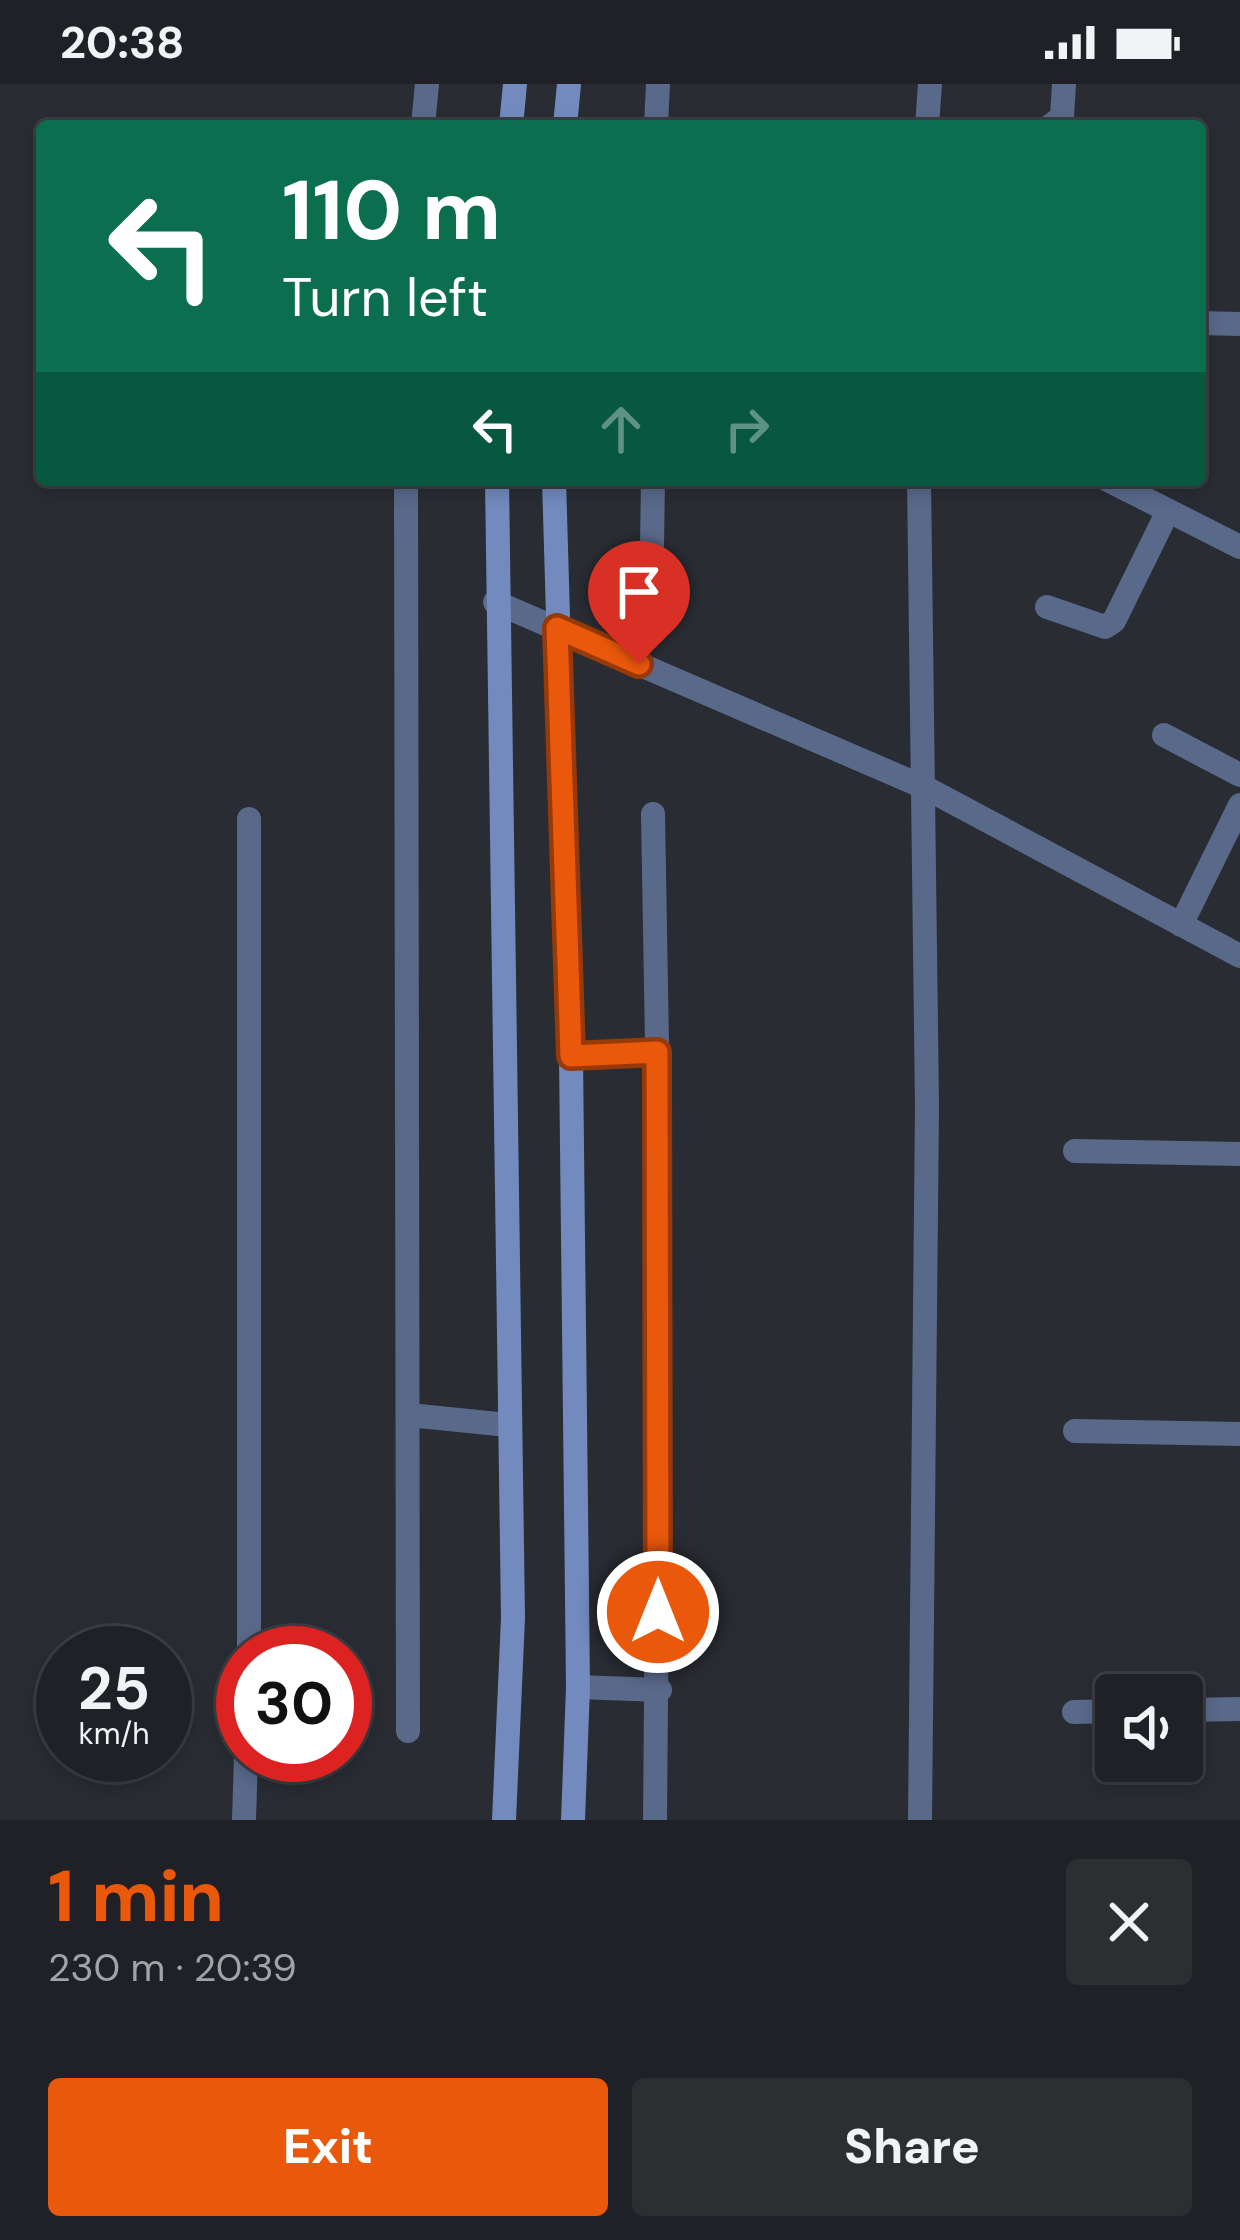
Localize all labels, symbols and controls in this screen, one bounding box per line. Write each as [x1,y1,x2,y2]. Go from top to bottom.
text: 20:38 [60,13,185,72]
text: 110 m [282,156,501,265]
icon: left [84,168,240,324]
text: Turn left [282,262,488,333]
icon: left [462,396,528,462]
icon: ahead [588,396,654,462]
icon: right [714,396,780,462]
pin [588,541,690,664]
icon: arrive [606,559,672,625]
position arrow [595,1549,721,1675]
speed limit sign: 30 [216,1626,372,1782]
text: 25 [78,1649,150,1728]
map controls [1095,1674,1203,1782]
button: sound [1095,1674,1203,1782]
text: km/h [79,1714,149,1753]
text: 1 min [48,1850,224,1943]
button: close [1066,1859,1192,1985]
text: 230 m · 20:39 [48,1942,297,1993]
button: Exit [48,2078,608,2216]
button: Share [632,2078,1192,2216]

